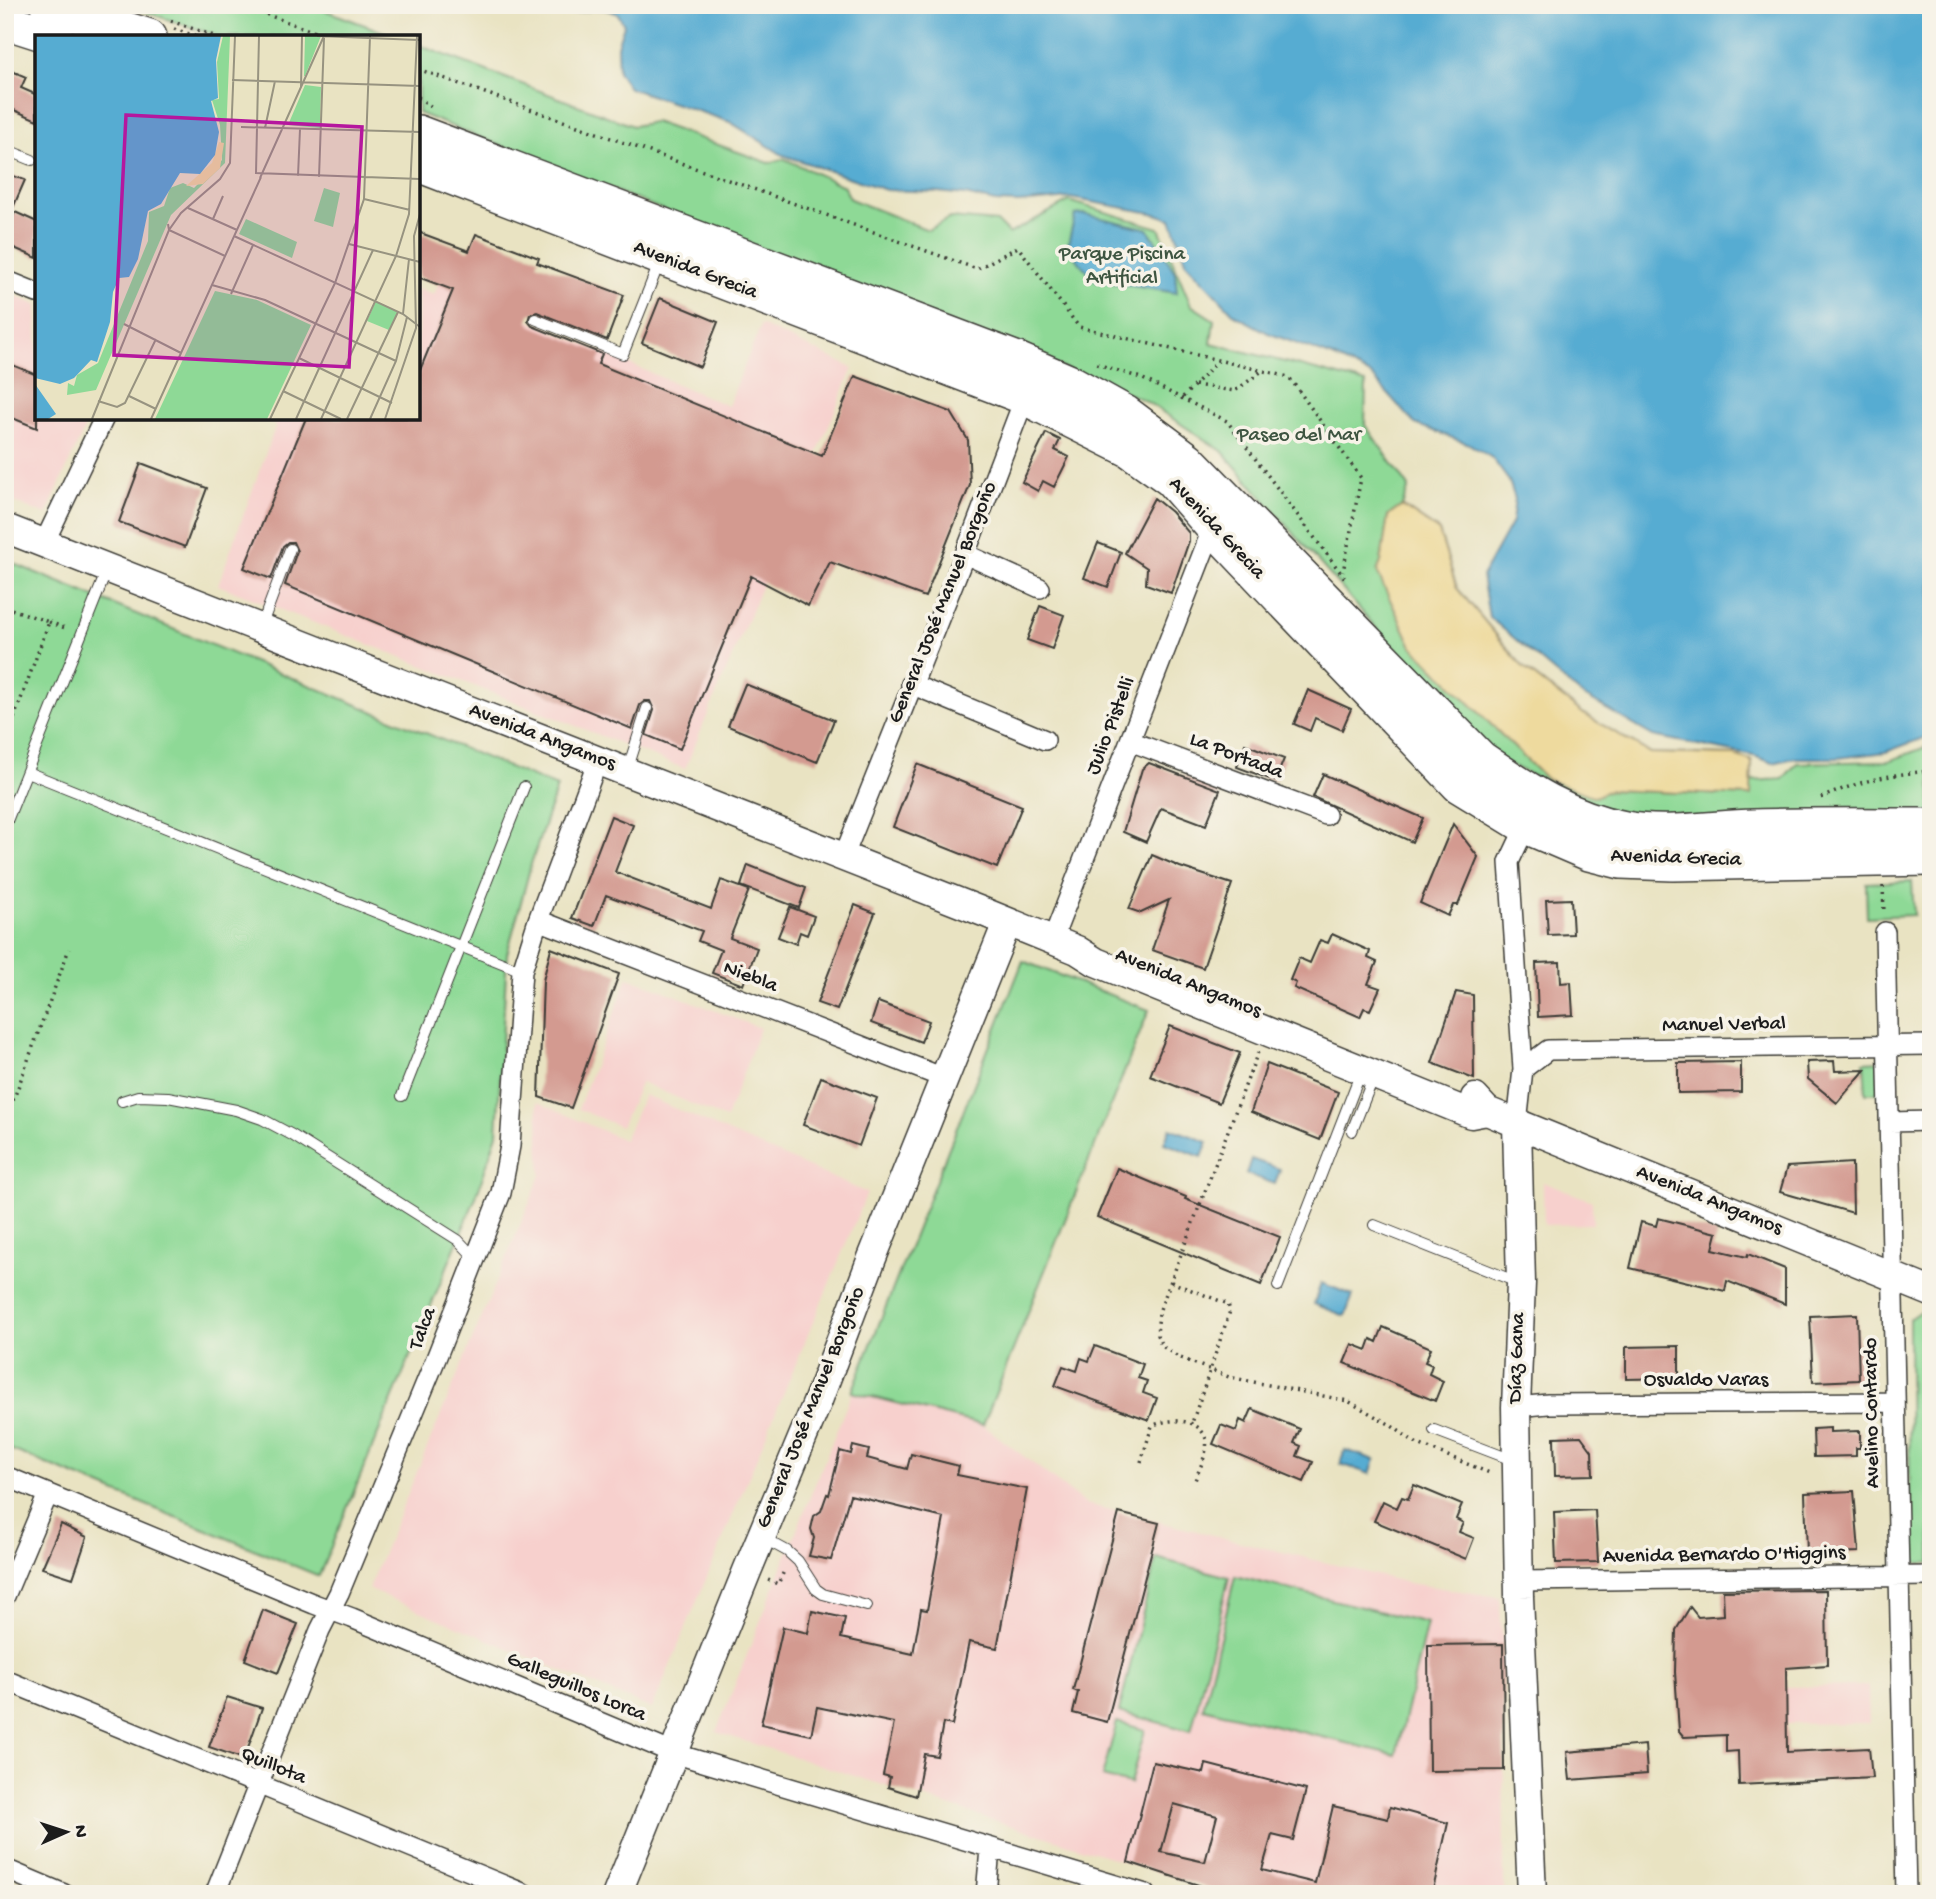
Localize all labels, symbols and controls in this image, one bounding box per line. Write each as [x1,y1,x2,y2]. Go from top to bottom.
inset map [35,35,420,420]
street label: Avenida Grecia [629,236,762,307]
park label: Parque Piscina Artificial [1058,243,1186,292]
park label: Paseo del Mar [1236,424,1363,449]
street label: Avenida Grecia [1162,473,1271,586]
street label: General José Manuel Borgoño [884,478,1004,727]
street label: Julio Pistelli [1082,673,1142,779]
street label: Avenida Angamos [465,698,620,778]
street label: La Portada [1186,728,1288,787]
street label: Avenida Grecia [1610,844,1743,874]
street label: Avenida Angamos [1111,943,1266,1025]
street label: Niebla [719,956,782,1000]
street label: Manuel Verbal [1662,1012,1786,1040]
street label: Avenida Angamos [1632,1160,1787,1242]
street label: General José Manuel Borgoño [752,1283,872,1532]
street label: Talca [404,1303,444,1355]
street label: Díaz Gana [1504,1311,1532,1406]
street label: Avelino Contardo [1859,1337,1887,1489]
street label: Osvaldo Varas [1644,1369,1769,1394]
street label: Avenida Bernardo O'Higgins [1602,1541,1847,1571]
street label: Galleguillos Lorca [503,1647,651,1729]
street label: Quillota [236,1743,311,1792]
north arrow [32,1798,102,1868]
text: N [68,1824,91,1838]

